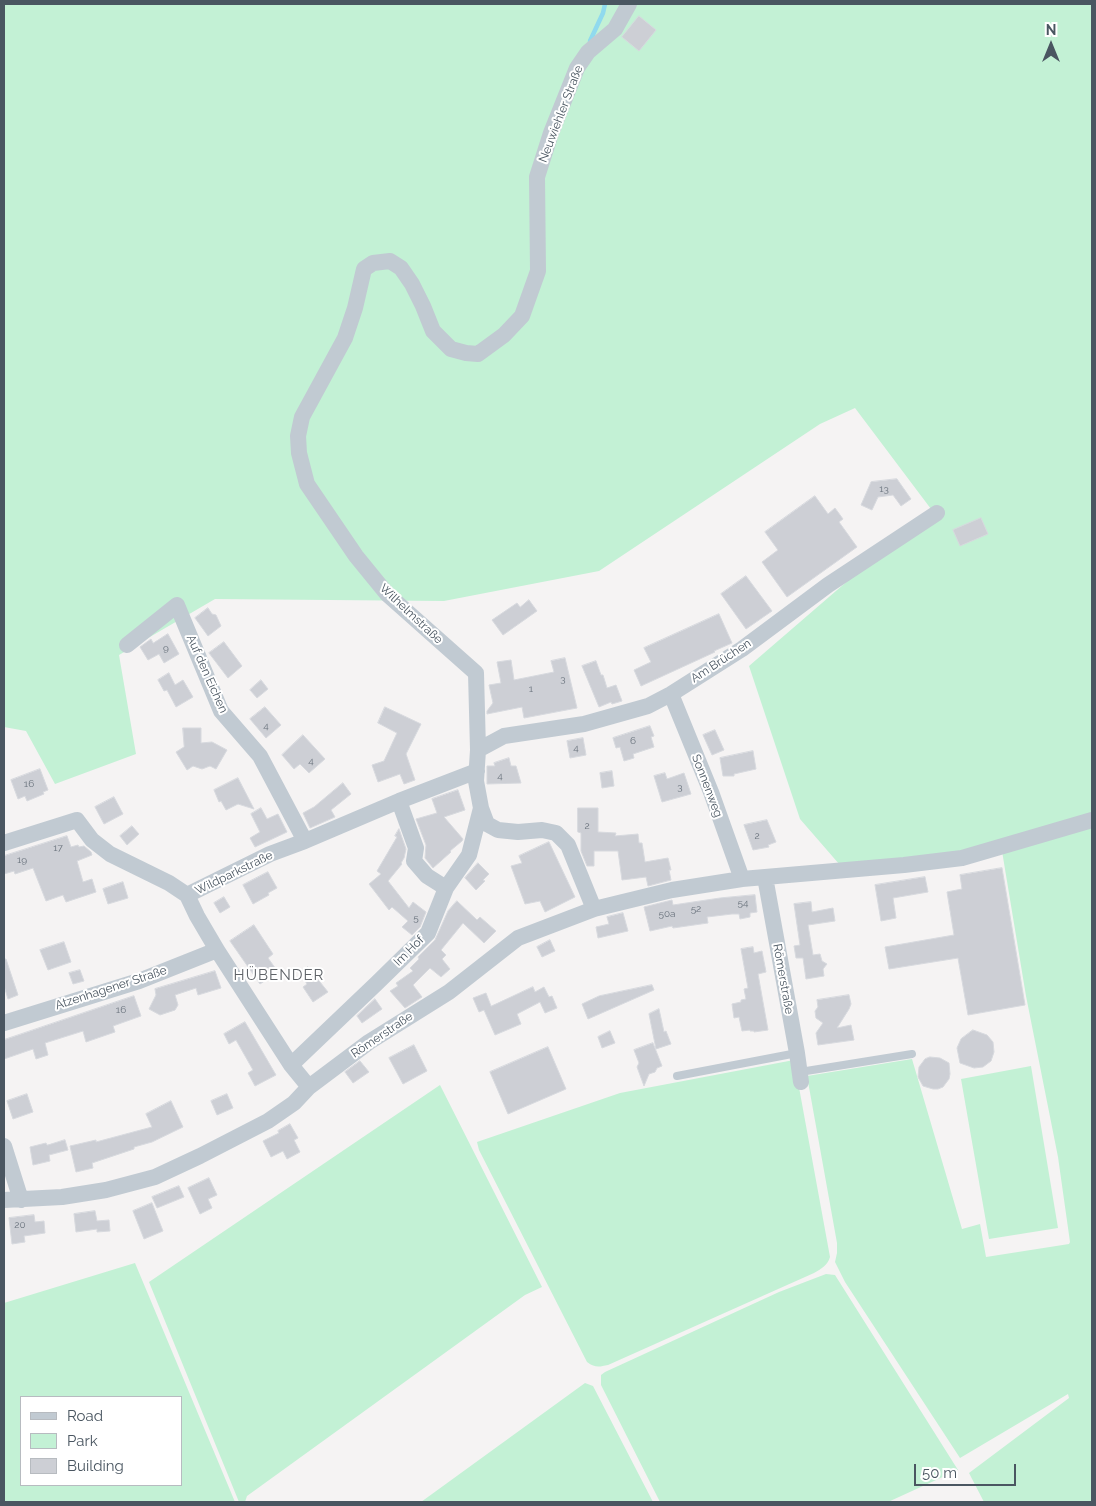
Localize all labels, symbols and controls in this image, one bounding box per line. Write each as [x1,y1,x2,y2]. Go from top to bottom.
north arrow [1026,20,1076,70]
text: N [1046,22,1056,38]
street label: Neuwiehler Straße [536,63,586,165]
house number: 13 [879,483,889,495]
street label: Wilhelmstraße [376,581,446,647]
street label: Auf den Eichen [183,633,231,715]
street label: Am Brüchen [688,636,754,686]
house number: 9 [163,642,169,654]
house number: 3 [560,673,566,685]
house number: 1 [529,683,533,695]
house number: 4 [263,720,269,732]
house number: 6 [630,735,636,747]
house number: 4 [573,742,579,754]
street label: Sonnenweg [688,752,726,820]
house number: 4 [308,755,314,767]
house number: 4 [497,770,503,782]
house number: 16 [24,778,34,790]
house number: 3 [677,781,683,793]
house number: 2 [584,820,590,832]
house number: 2 [754,830,760,842]
house number: 17 [53,842,63,854]
street label: Wildparkstraße [193,848,275,898]
house number: 19 [17,854,27,866]
house number: 54 [738,897,748,909]
house number: 52 [691,903,701,915]
house number: 50a [658,908,676,920]
house number: 5 [413,912,419,924]
street label: Im Hof [391,933,427,969]
street label: Römerstraße [770,943,796,1015]
street label: Atzenhagener Straße [53,963,169,1013]
district label: HÜBENDER [233,966,325,984]
house number: 16 [116,1004,126,1016]
street label: Römerstraße [348,1009,416,1061]
house number: 20 [14,1219,26,1231]
legend [20,1396,182,1486]
text: Road [67,1407,103,1425]
text: Park [67,1432,98,1450]
scale bar [916,1454,1018,1486]
text: Building [67,1457,124,1475]
text: 50 m [922,1464,957,1482]

